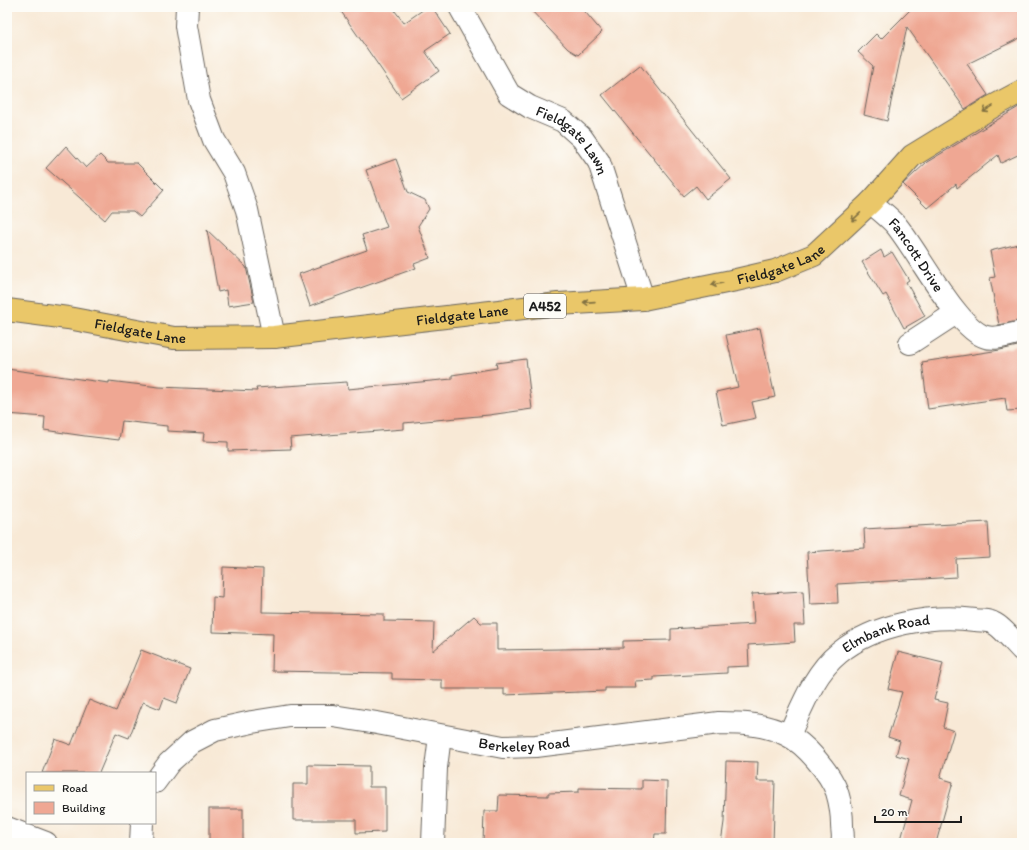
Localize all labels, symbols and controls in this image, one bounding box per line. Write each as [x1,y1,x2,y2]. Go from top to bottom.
street label: Fieldgate Lawn [533,102,612,177]
one-way arrow [982,106,994,114]
one-way arrow [851,212,861,221]
street label: Fancott Drive [885,214,948,295]
street label: Fieldgate Lane [735,240,829,289]
one-way arrow [711,280,724,288]
road number: A452 [524,294,566,318]
one-way arrow [583,299,596,306]
street label: Fieldgate Lane [415,301,509,329]
street label: Fieldgate Lane [93,314,186,347]
street label: Elmbank Road [838,610,931,657]
street label: Berkeley Road [477,733,571,756]
legend [26,772,156,824]
text: Road [62,781,88,795]
scale bar [875,798,961,824]
text: Building [62,801,106,815]
text: 20 m [881,805,908,819]

